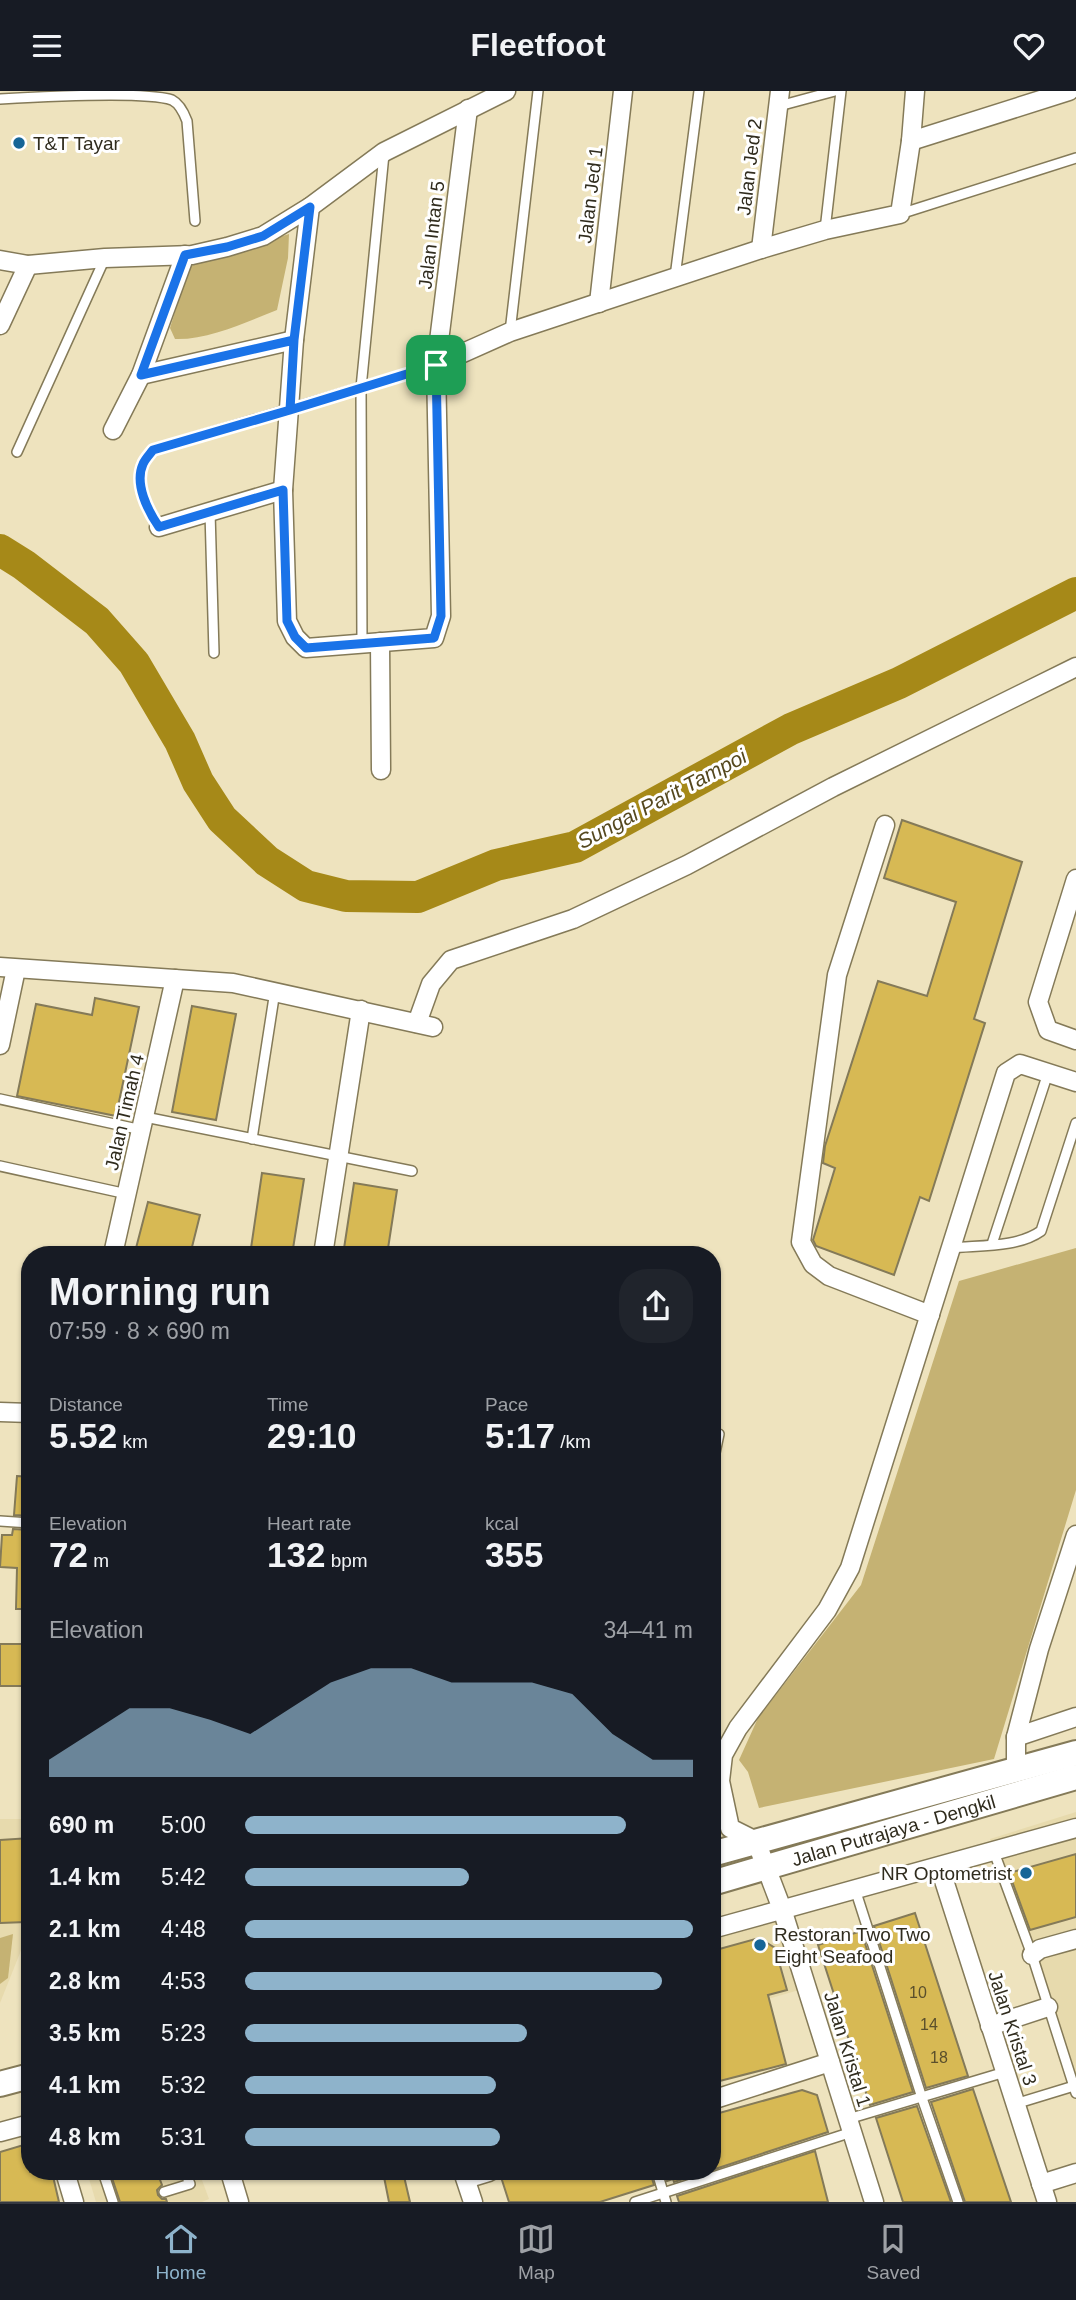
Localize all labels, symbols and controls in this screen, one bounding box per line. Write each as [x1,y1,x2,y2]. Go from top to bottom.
icon: menu [28,27,66,65]
text: Fleetfoot [470,27,606,63]
icon: heart [1010,27,1048,65]
street label: Jalan Jed 2 [733,118,766,217]
place label: T&T Tayar [33,133,121,154]
marker: T&T Tayar [11,135,27,151]
street label: Jalan Jed 1 [574,146,607,245]
street label: Jalan Intan 5 [414,180,449,290]
pin [406,335,466,395]
icon: arrive [417,346,455,384]
water label: Sungai Parit Tampoi [573,744,751,853]
street label: Jalan Timah 4 [101,1052,148,1172]
button: share [619,1269,693,1343]
text: Morning run [49,1271,271,1313]
text: 07:59 · 8 × 690 m [49,1318,230,1344]
text: Distance [49,1394,123,1415]
text: Time [267,1394,309,1415]
text: Pace [485,1394,528,1415]
text: 5.52 [49,1416,117,1455]
text: 29:10 [267,1416,357,1455]
text: 5:17 [485,1416,555,1455]
text: km [117,1431,148,1452]
text: /km [555,1431,591,1452]
text: Elevation [49,1513,127,1534]
text: Heart rate [267,1513,351,1534]
text: kcal [485,1513,519,1534]
text: 72 [49,1535,88,1574]
text: 132 [267,1535,325,1574]
text: 355 [485,1535,543,1574]
text: m [88,1550,109,1571]
text: bpm [325,1550,368,1571]
text: Elevation [49,1617,144,1643]
text: 34–41 m [603,1617,693,1643]
street label: Jalan Putrajaya - Dengkil [789,1791,998,1870]
text: 690 m [49,1812,114,1838]
text: 5:00 [161,1812,206,1838]
place label: NR Optometrist [881,1863,1013,1884]
text: 1.4 km [49,1864,121,1890]
text: 5:42 [161,1864,206,1890]
marker: NR Optometrist [1018,1865,1034,1881]
text: 2.1 km [49,1916,121,1942]
text: 4:48 [161,1916,206,1942]
place label: Restoran Two Two Eight Seafood [774,1924,931,1967]
marker: Restoran Two Two Eight Seafood [752,1937,768,1953]
text: 2.8 km [49,1968,121,1994]
text: 4:53 [161,1968,206,1994]
street label: Jalan Kristal 3 [984,1968,1041,2088]
house number: 10 [909,1984,927,2001]
street label: Jalan Kristal 1 [820,1989,875,2109]
house number: 14 [920,2016,938,2033]
text: 3.5 km [49,2020,121,2046]
text: 5:23 [161,2020,206,2046]
house number: 18 [930,2049,948,2066]
text: 4.1 km [49,2072,121,2098]
text: 5:32 [161,2072,206,2098]
text: 4.8 km [49,2124,121,2150]
text: 5:31 [161,2124,206,2150]
tab: Home [156,2220,206,2284]
tab: Map [517,2220,555,2284]
tab: Saved [867,2220,920,2284]

